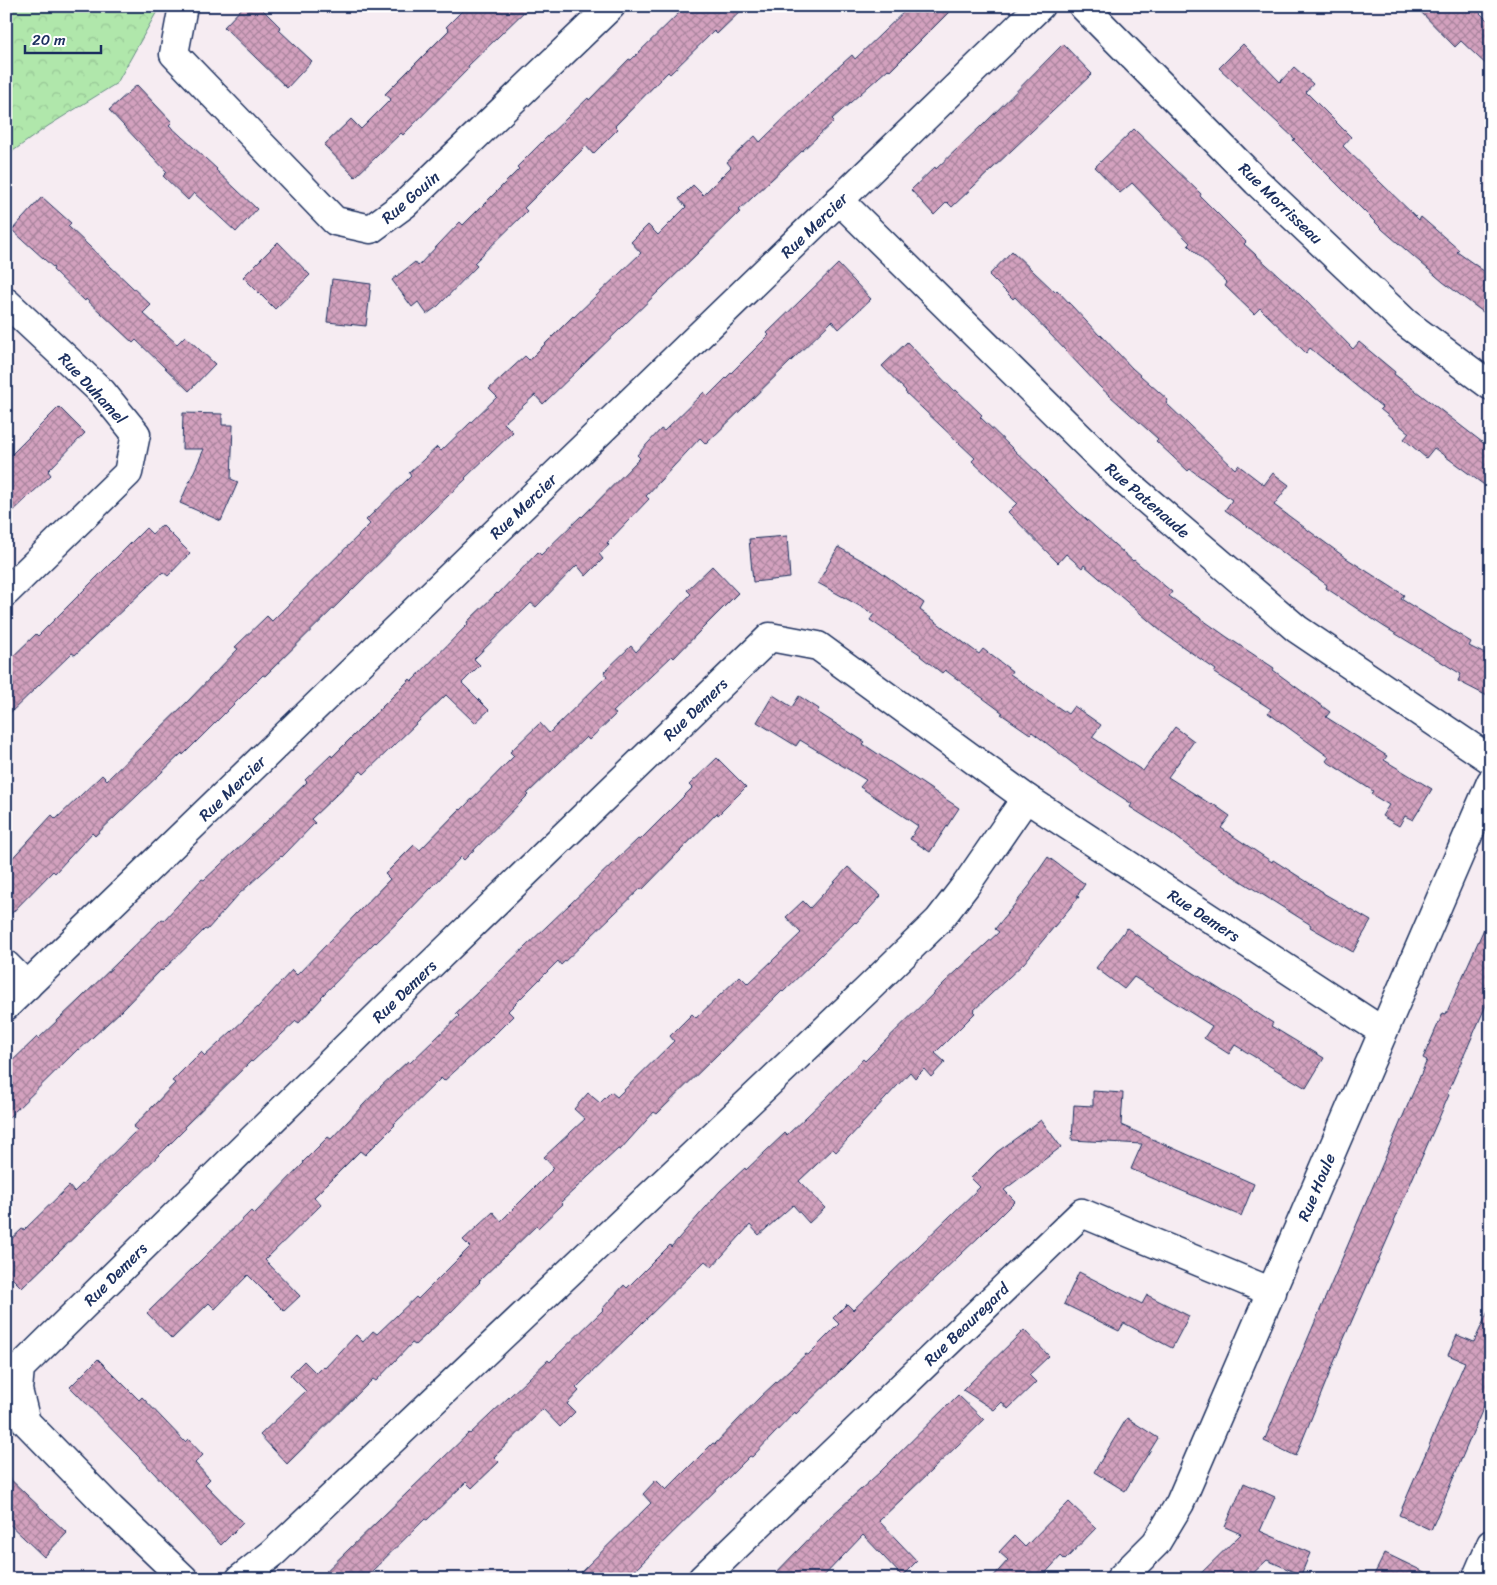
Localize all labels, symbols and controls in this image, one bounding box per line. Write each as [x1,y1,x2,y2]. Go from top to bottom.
scale bar [25,22,101,54]
text: 20 m [32,27,66,53]
street label: Rue Morrisseau [1232,155,1330,252]
street label: Rue Gouin [374,163,447,231]
street label: Rue Mercier [773,184,856,266]
street label: Rue Duhamel [51,345,134,432]
street label: Rue Patenaude [1098,455,1197,546]
street label: Rue Mercier [482,465,565,547]
street label: Rue Demers [656,670,735,748]
street label: Rue Mercier [191,747,274,829]
street label: Rue Demers [1162,881,1246,950]
street label: Rue Demers [365,952,444,1030]
street label: Rue Houle [1289,1149,1344,1226]
street label: Rue Demers [76,1235,155,1313]
street label: Rue Beauregard [916,1274,1017,1373]

